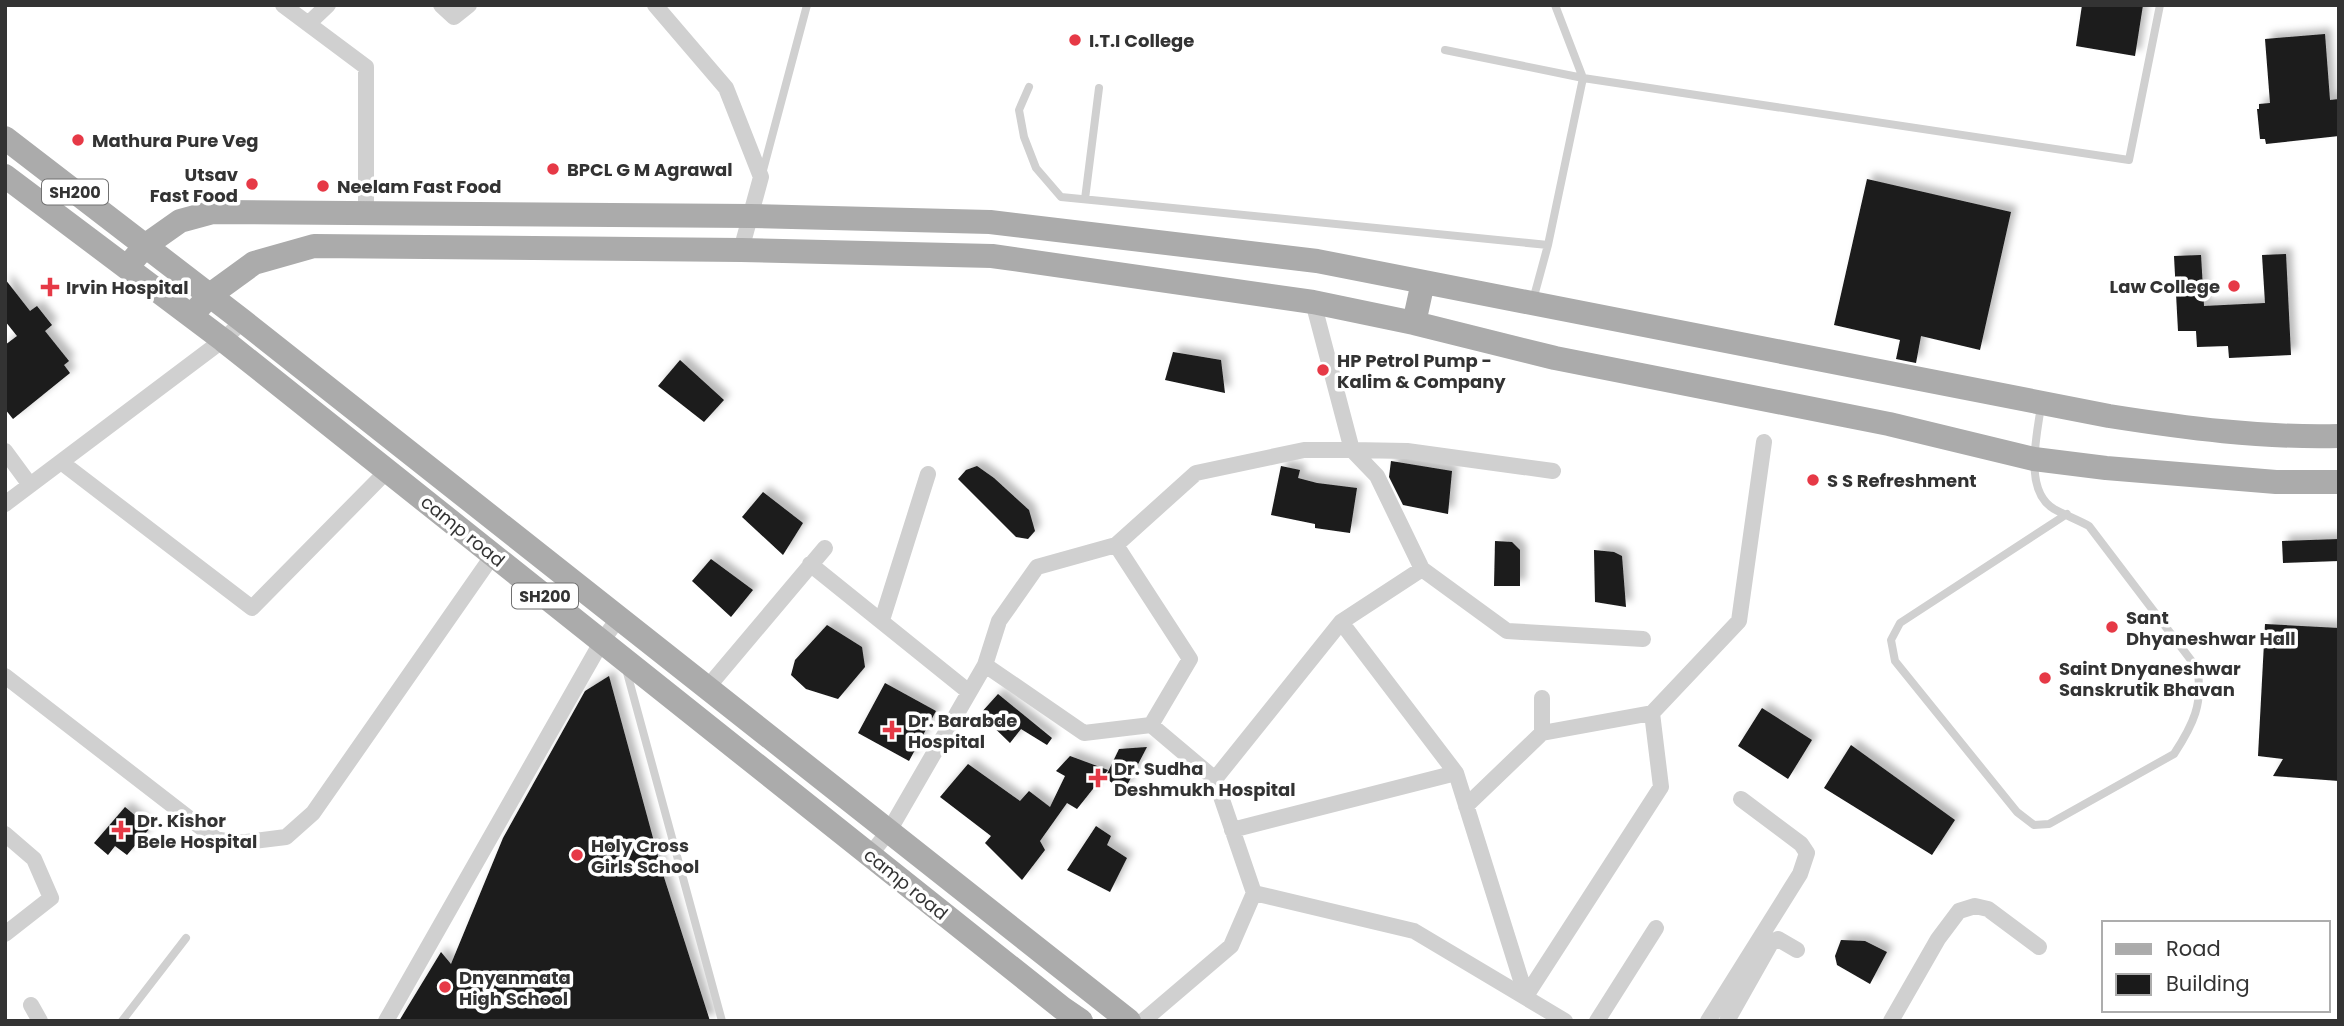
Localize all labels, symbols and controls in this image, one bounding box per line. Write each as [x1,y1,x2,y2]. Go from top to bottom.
place label: I.T.I College [1089,28,1194,53]
marker: I.T.I College [1067,32,1083,48]
place label: Mathura Pure Veg [92,128,258,153]
marker: Mathura Pure Veg [70,132,86,148]
place label: BPCL G M Agrawal [567,157,733,182]
marker: BPCL G M Agrawal [545,161,561,177]
place label: Utsav Fast Food [150,162,239,208]
place label: Neelam Fast Food [337,174,501,199]
marker: Utsav Fast Food [244,176,260,192]
marker: Neelam Fast Food [315,178,331,194]
road number: SH200 [42,180,108,204]
place label: Law College [2110,274,2220,299]
place label: Irvin Hospital [66,275,189,300]
marker: Irvin Hospital [40,277,60,297]
marker: Law College [2226,278,2242,294]
place label: HP Petrol Pump - Kalim & Company [1337,348,1506,394]
marker: HP Petrol Pump - Kalim & Company [1315,362,1331,378]
place label: S S Refreshment [1827,468,1977,493]
marker: S S Refreshment [1805,472,1821,488]
street label: camp road [416,489,510,573]
road number: SH200 [512,583,578,608]
place label: Sant Dhyaneshwar Hall [2126,605,2296,651]
marker: Sant Dhyaneshwar Hall [2104,619,2120,635]
place label: Saint Dnyaneshwar Sanskrutik Bhavan [2059,656,2241,702]
marker: Saint Dnyaneshwar Sanskrutik Bhavan [2037,670,2053,686]
place label: Dr. Barabde Hospital [908,708,1017,754]
marker: Dr. Barabde Hospital [882,720,902,740]
place label: Dr. Sudha Deshmukh Hospital [1114,756,1296,802]
marker: Dr. Sudha Deshmukh Hospital [1088,768,1108,788]
place label: Dr. Kishor Bele Hospital [137,808,257,854]
marker: Dr. Kishor Bele Hospital [111,820,131,840]
place label: Holy Cross Girls School [591,833,699,879]
street label: camp road [859,842,953,926]
marker: Holy Cross Girls School [569,847,585,863]
legend [2102,921,2330,1012]
text: Road [2166,934,2221,963]
place label: Dnyanmata High School [459,965,571,1011]
text: Building [2166,969,2250,998]
marker: Dnyanmata High School [437,979,453,995]

